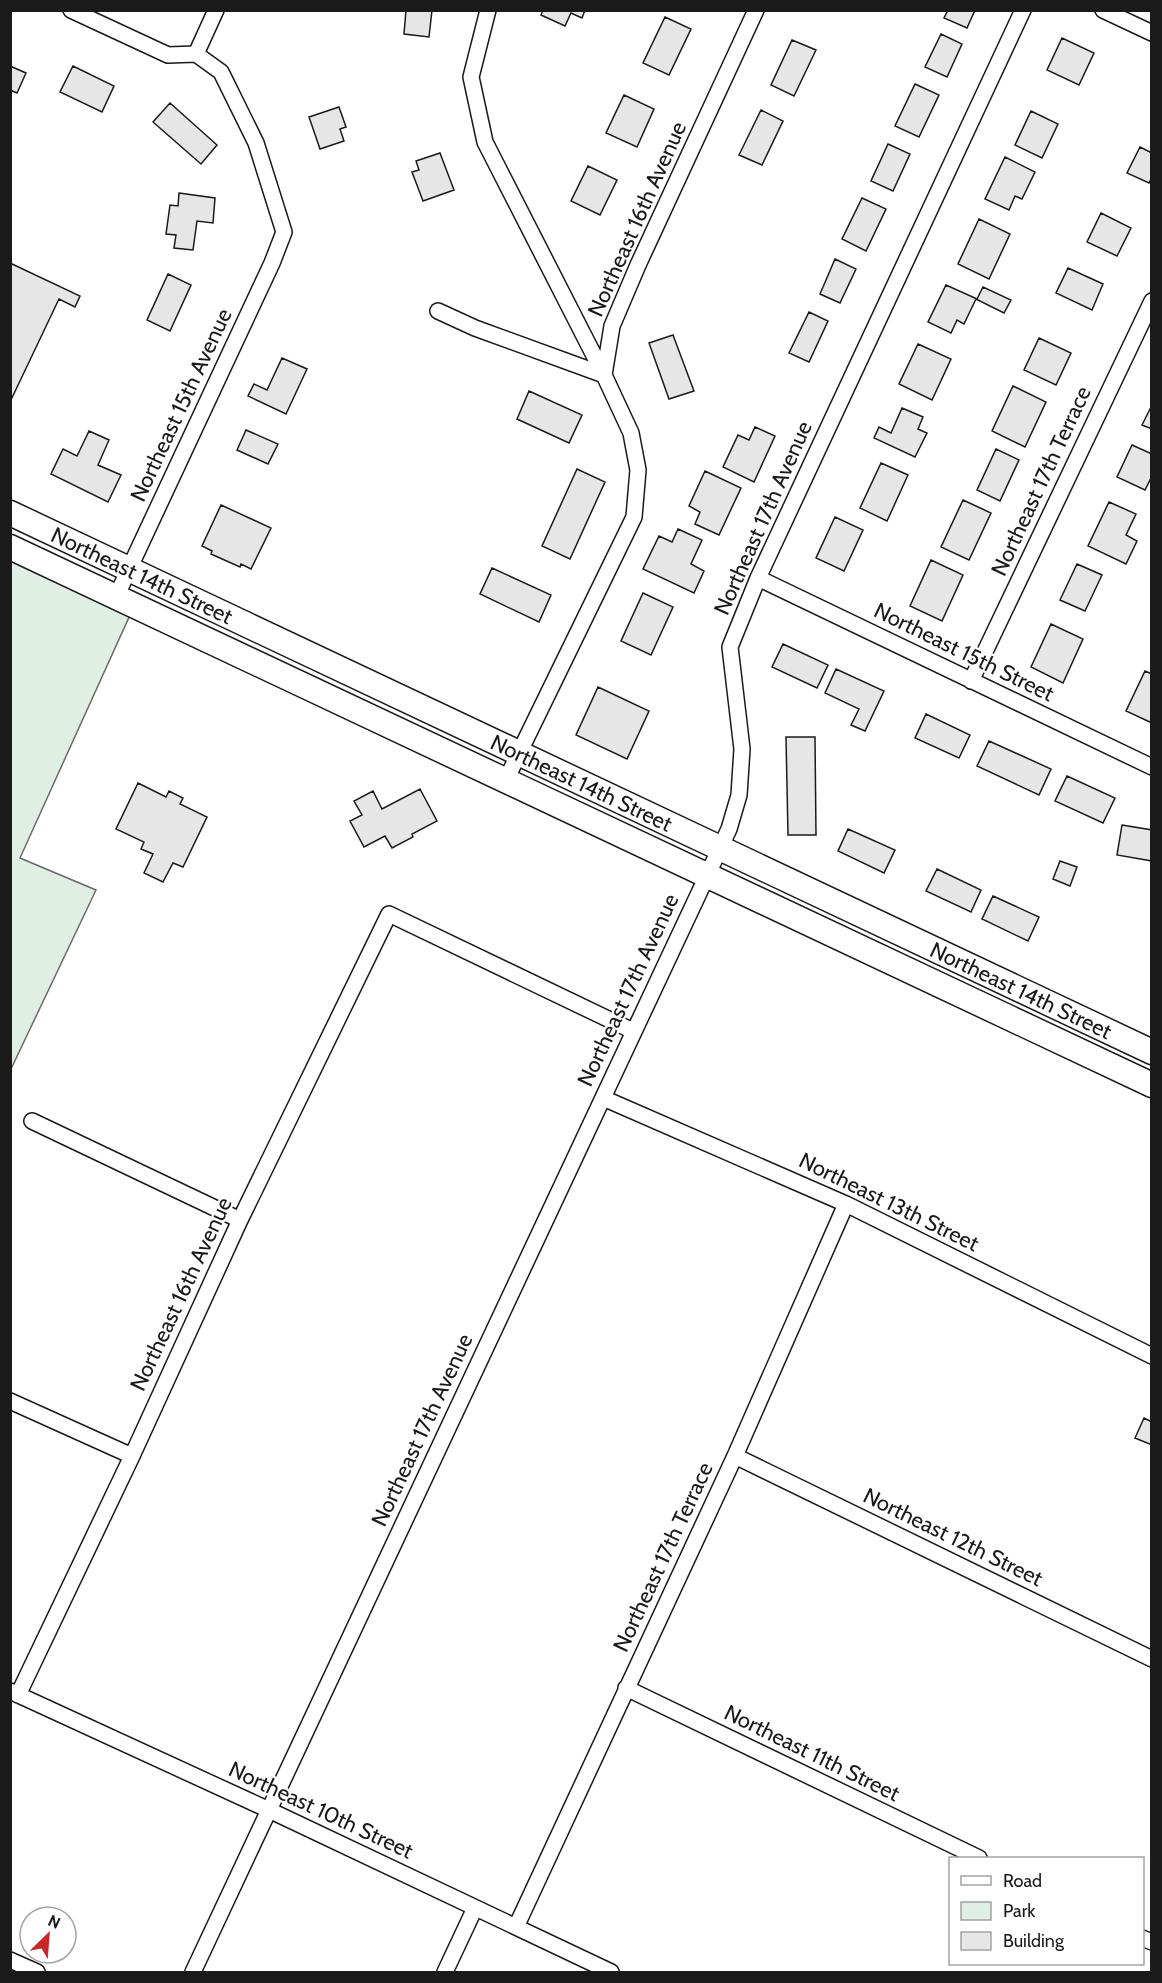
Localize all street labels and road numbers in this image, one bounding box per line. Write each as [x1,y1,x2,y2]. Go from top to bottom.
street label: Northeast 16th Avenue [582,117,692,321]
street label: Northeast 15th Avenue [124,304,238,506]
street label: Northeast 17th Terrace [985,382,1097,580]
street label: Northeast 17th Avenue [708,417,818,619]
street label: Northeast 14th Street [47,521,238,630]
street label: Northeast 15th Street [870,597,1059,708]
street label: Northeast 14th Street [486,728,677,837]
street label: Northeast 17th Avenue [572,890,684,1090]
street label: Northeast 14th Street [926,936,1117,1045]
street label: Northeast 13th Street [795,1147,984,1258]
street label: Northeast 16th Avenue [124,1193,238,1395]
street label: Northeast 17th Avenue [366,1330,478,1530]
street label: Northeast 17th Terrace [607,1458,719,1656]
street label: Northeast 12th Street [859,1482,1048,1592]
street label: Northeast 11th Street [720,1699,905,1807]
street label: Northeast 10th Street [225,1755,418,1865]

